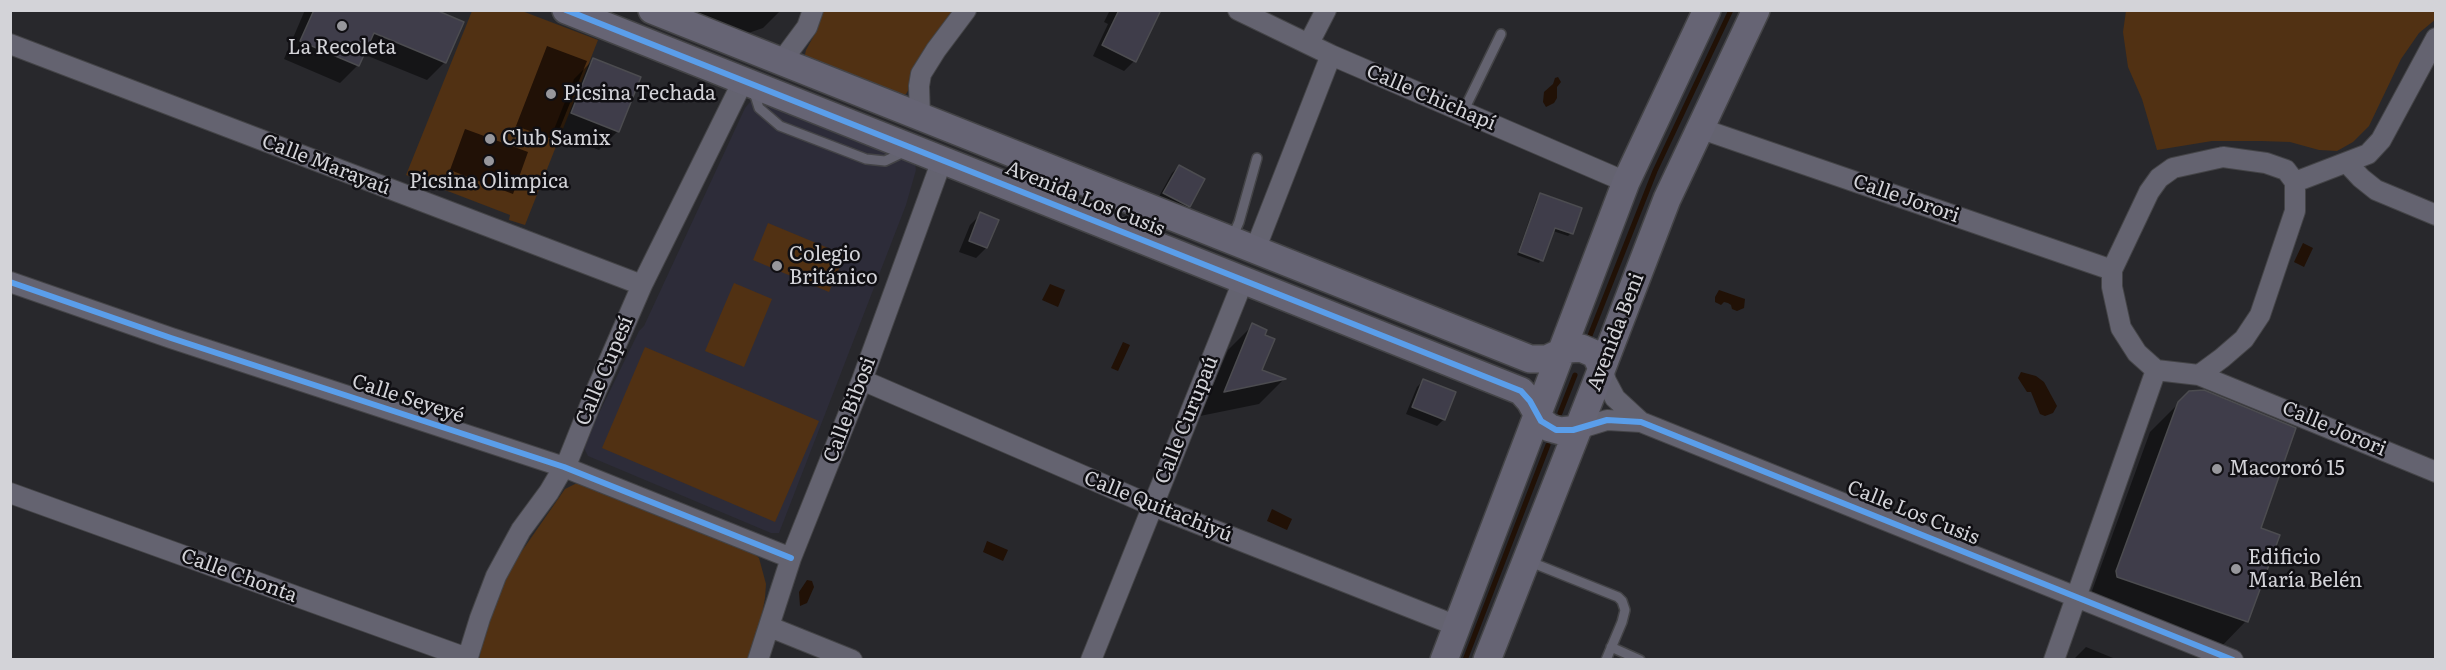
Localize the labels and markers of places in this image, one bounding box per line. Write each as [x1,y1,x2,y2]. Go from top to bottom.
marker: La Recoleta [335,19,349,33]
place label: La Recoleta [288,36,396,60]
place label: Picsina Techada [563,82,716,106]
marker: Picsina Techada [544,87,558,101]
place label: Club Samix [502,127,610,151]
marker: Club Samix [483,132,497,146]
marker: Picsina Olimpica [482,154,496,168]
place label: Picsina Olimpica [409,170,569,194]
place label: Colegio Británico [789,243,878,290]
marker: Colegio Británico [770,259,784,273]
place label: Macororó 15 [2229,457,2345,481]
marker: Macororó 15 [2210,462,2224,476]
place label: Edificio María Belén [2248,546,2362,593]
marker: Edificio María Belén [2229,562,2243,576]

